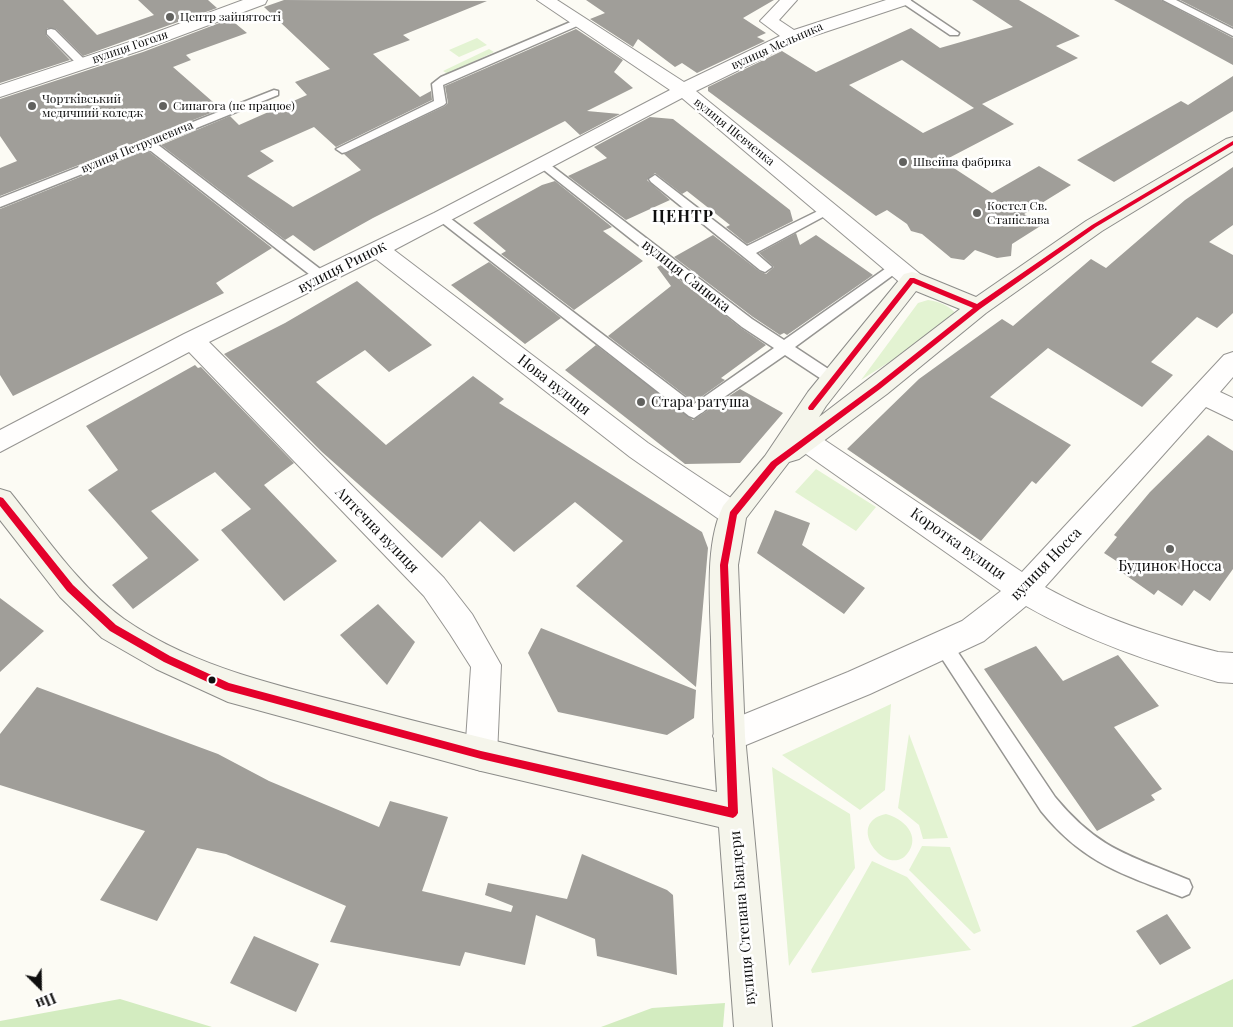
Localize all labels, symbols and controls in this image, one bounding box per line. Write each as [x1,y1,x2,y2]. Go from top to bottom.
place label: Центр зайнятості [180,10,281,24]
marker: Центр зайнятості [164,11,176,23]
street label: вулиця Мельника [729,19,825,73]
street label: вулиця Гоголя [90,27,170,67]
place label: Чортківський медичний коледж [42,92,143,120]
street label: вулиця Шевченка [691,95,777,169]
place label: Синагога (не працює) [173,99,295,113]
marker: Чортківський медичний коледж [26,100,38,112]
marker: Синагога (не працює) [157,100,169,112]
street label: вулиця Петрушевича [79,118,195,176]
place label: Швейна фабрика [913,155,1011,169]
marker: Швейна фабрика [897,156,909,168]
place label: Костел Св. Станіслава [987,199,1050,227]
district label: ЦЕНТР [651,207,715,227]
marker: Костел Св. Станіслава [971,207,983,219]
street label: вулиця Санюка [638,236,734,316]
street label: вулиця Ринок [295,237,389,297]
street label: Нова вулиця [514,351,594,419]
place label: Стара ратуша [651,393,749,411]
marker: Стара ратуша [635,396,647,408]
street label: Аптечна вулиця [331,483,423,577]
street label: Коротка вулиця [907,504,1009,584]
street label: вулиця Носса [1007,524,1085,604]
marker: Будинок Носса [1164,543,1176,555]
place label: Будинок Носса [1118,557,1222,575]
unlabelled marker [207,675,217,685]
street label: вулиця Степана Бандери [726,830,760,1006]
north arrow [15,962,65,1012]
text: Пн [33,989,59,1014]

